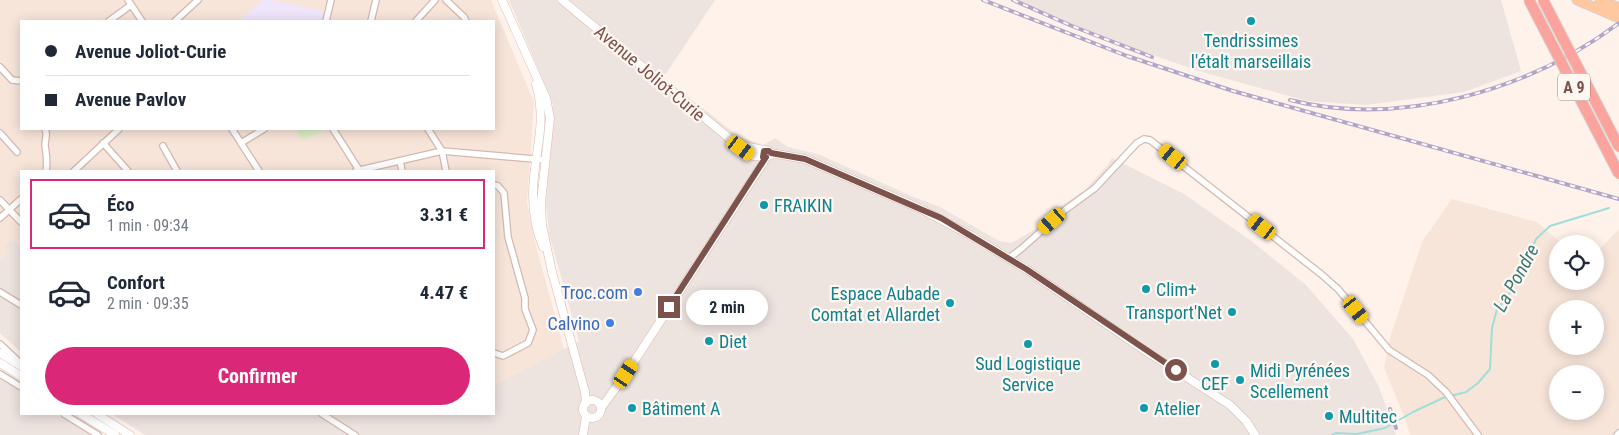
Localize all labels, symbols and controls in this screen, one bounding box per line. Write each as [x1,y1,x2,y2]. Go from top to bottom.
marker: Tendrissimes l'étalt marseillais [1245,15,1257,27]
street label: Avenue Joliot-Curie [590,21,710,125]
place label: Tendrissimes l'étalt marseillais [1191,30,1311,72]
text: Avenue Joliot-Curie [75,40,226,63]
road number: A 9 [1558,74,1590,100]
text: Avenue Pavlov [75,88,186,111]
car [724,133,757,163]
car [1156,142,1189,172]
icon: car [47,192,92,237]
text: Éco [107,193,134,216]
place label: FRAIKIN [774,195,833,216]
marker: FRAIKIN [758,199,770,211]
text: 3.31 € [420,203,468,226]
car [1035,205,1068,237]
car [1245,212,1278,242]
text: 1 min · 09:34 [107,216,189,235]
map controls [1549,235,1604,420]
button: locate [1549,235,1604,290]
water label: La Pondre [1488,240,1544,316]
icon: car [47,270,92,315]
text: Confort [107,271,165,294]
place label: Clim+ [1156,279,1197,300]
text: 4.47 € [420,281,468,304]
place label: Troc.com [561,282,628,303]
place label: Espace Aubade Comtat et Allardet [811,283,940,325]
marker: Clim+ [1140,283,1152,295]
marker: Troc.com [632,286,644,298]
callout: 2 min [686,290,769,324]
text: 2 min · 09:35 [107,294,189,313]
car [1340,294,1371,326]
route end [658,296,680,318]
marker: Espace Aubade Comtat et Allardet [944,297,956,309]
text: 2 min [709,298,745,317]
button: + [1549,300,1604,355]
place label: Transport'Net [1125,302,1222,323]
marker: Transport'Net [1226,306,1238,318]
place label: Calvino [547,313,600,334]
marker: Calvino [604,317,616,329]
place label: Diet [719,331,747,352]
marker: Diet [703,335,715,347]
marker: Sud Logistique Service [1022,338,1034,350]
button: Confirmer [45,347,470,405]
place label: Sud Logistique Service [975,353,1081,395]
car [611,357,640,391]
marker: CEF [1209,358,1221,370]
route start [1165,359,1187,381]
place label: Midi Pyrénées Scellement [1250,360,1350,402]
button: − [1549,365,1604,420]
place label: CEF [1201,373,1229,394]
marker: Midi Pyrénées Scellement [1234,374,1246,386]
place label: Bâtiment A [642,398,721,419]
place label: Atelier [1154,398,1201,419]
marker: Bâtiment A [626,402,638,414]
marker: Atelier [1138,402,1150,414]
place label: Multitec [1339,406,1397,427]
marker: Multitec [1323,410,1335,422]

